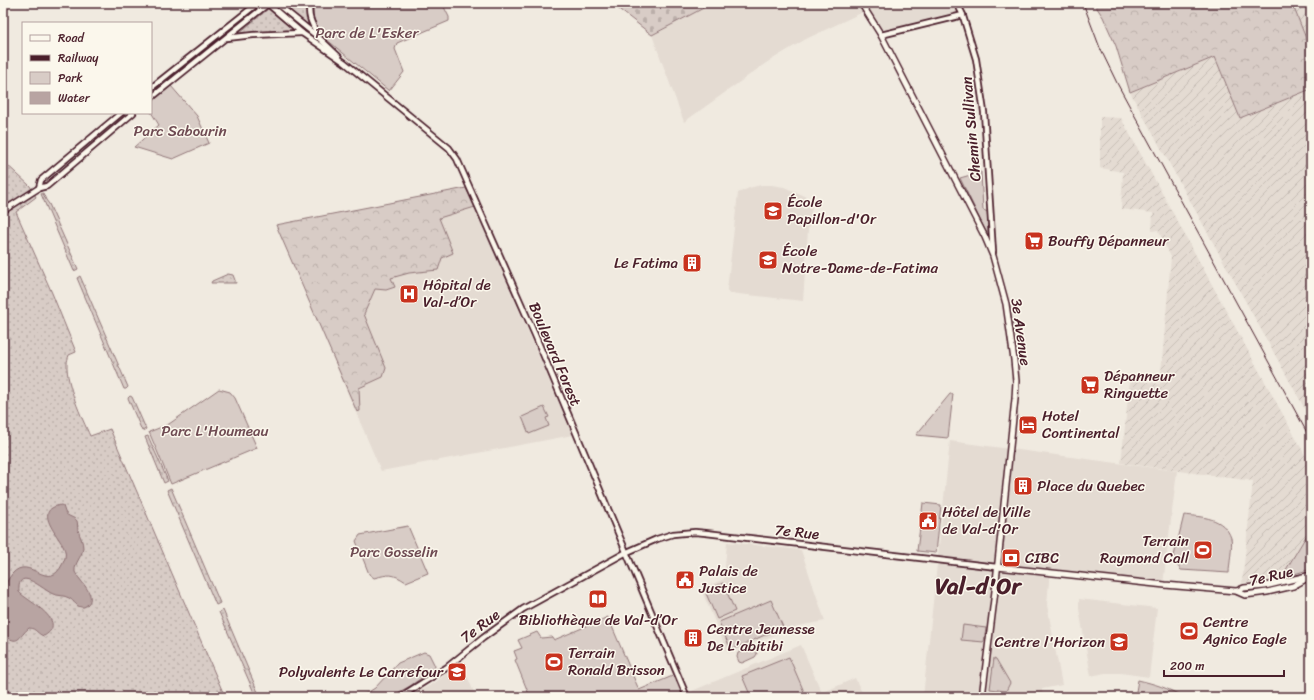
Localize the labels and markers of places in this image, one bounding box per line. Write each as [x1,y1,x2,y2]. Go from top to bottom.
place label: École Papillon-d'Or [787,189,877,232]
school or university icon: École Papillon-d'Or [762,200,784,222]
place label: Bouffy Dépanneur [1048,228,1169,254]
supermarket icon: Bouffy Dépanneur [1023,230,1045,252]
place label: École Notre-Dame-de-Fatima [782,238,939,281]
school or university icon: École Notre-Dame-de-Fatima [757,249,779,271]
place label: Le Fatima [614,250,678,276]
building icon: Le Fatima [681,252,703,274]
place label: Hôpital de Val-d’Or [423,272,491,315]
hospital icon: Hôpital de Val-d’Or [398,283,420,305]
place label: Dépanneur Ringuette [1104,363,1175,406]
supermarket icon: Dépanneur Ringuette [1079,374,1101,396]
place label: Hotel Continental [1042,403,1120,446]
hotel icon: Hotel Continental [1017,414,1039,436]
place label: Place du Quebec [1037,473,1145,499]
building icon: Place du Quebec [1012,475,1034,497]
place label: Hôtel de Ville de Val-d'Or [942,499,1031,542]
public building icon: Hôtel de Ville de Val-d'Or [917,510,939,532]
place label: Terrain Raymond Call [1100,528,1190,571]
sports icon: Terrain Raymond Call [1192,539,1214,561]
place label: CIBC [1025,545,1059,571]
bank icon: CIBC [1000,547,1022,569]
place label: Palais de Justice [698,558,758,601]
public building icon: Palais de Justice [674,569,696,591]
library icon: Bibliothèque de Val-d’Or [587,588,609,610]
place label: Bibliothèque de Val-d’Or [519,607,678,633]
place label: Centre Agnico Eagle [1202,609,1287,652]
place label: Centre Jeunesse De L'abitibi [707,616,815,659]
sports icon: Centre Agnico Eagle [1178,620,1200,642]
building icon: Centre Jeunesse De L'abitibi [682,627,704,649]
place label: Centre l'Horizon [994,629,1105,655]
school or university icon: Centre l'Horizon [1108,631,1130,653]
place label: Terrain Ronald Brisson [568,640,665,683]
sports icon: Terrain Ronald Brisson [543,651,565,673]
place label: Polyvalente Le Carrefour [279,659,444,685]
school or university icon: Polyvalente Le Carrefour [446,661,468,683]

